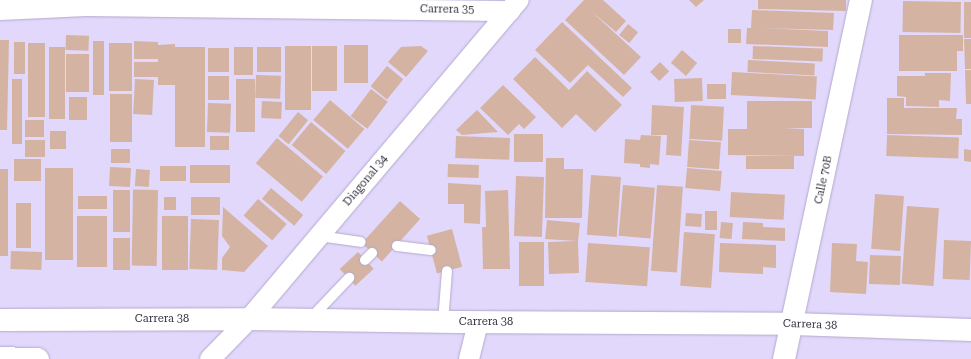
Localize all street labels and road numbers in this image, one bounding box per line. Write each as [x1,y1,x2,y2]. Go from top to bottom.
street label: Carrera 35 [420,3,474,17]
street label: Diagonal 34 [341,153,391,209]
street label: Calle 70B [812,155,836,205]
street label: Carrera 38 [135,312,189,326]
street label: Carrera 38 [459,315,513,329]
street label: Carrera 38 [783,317,837,333]

